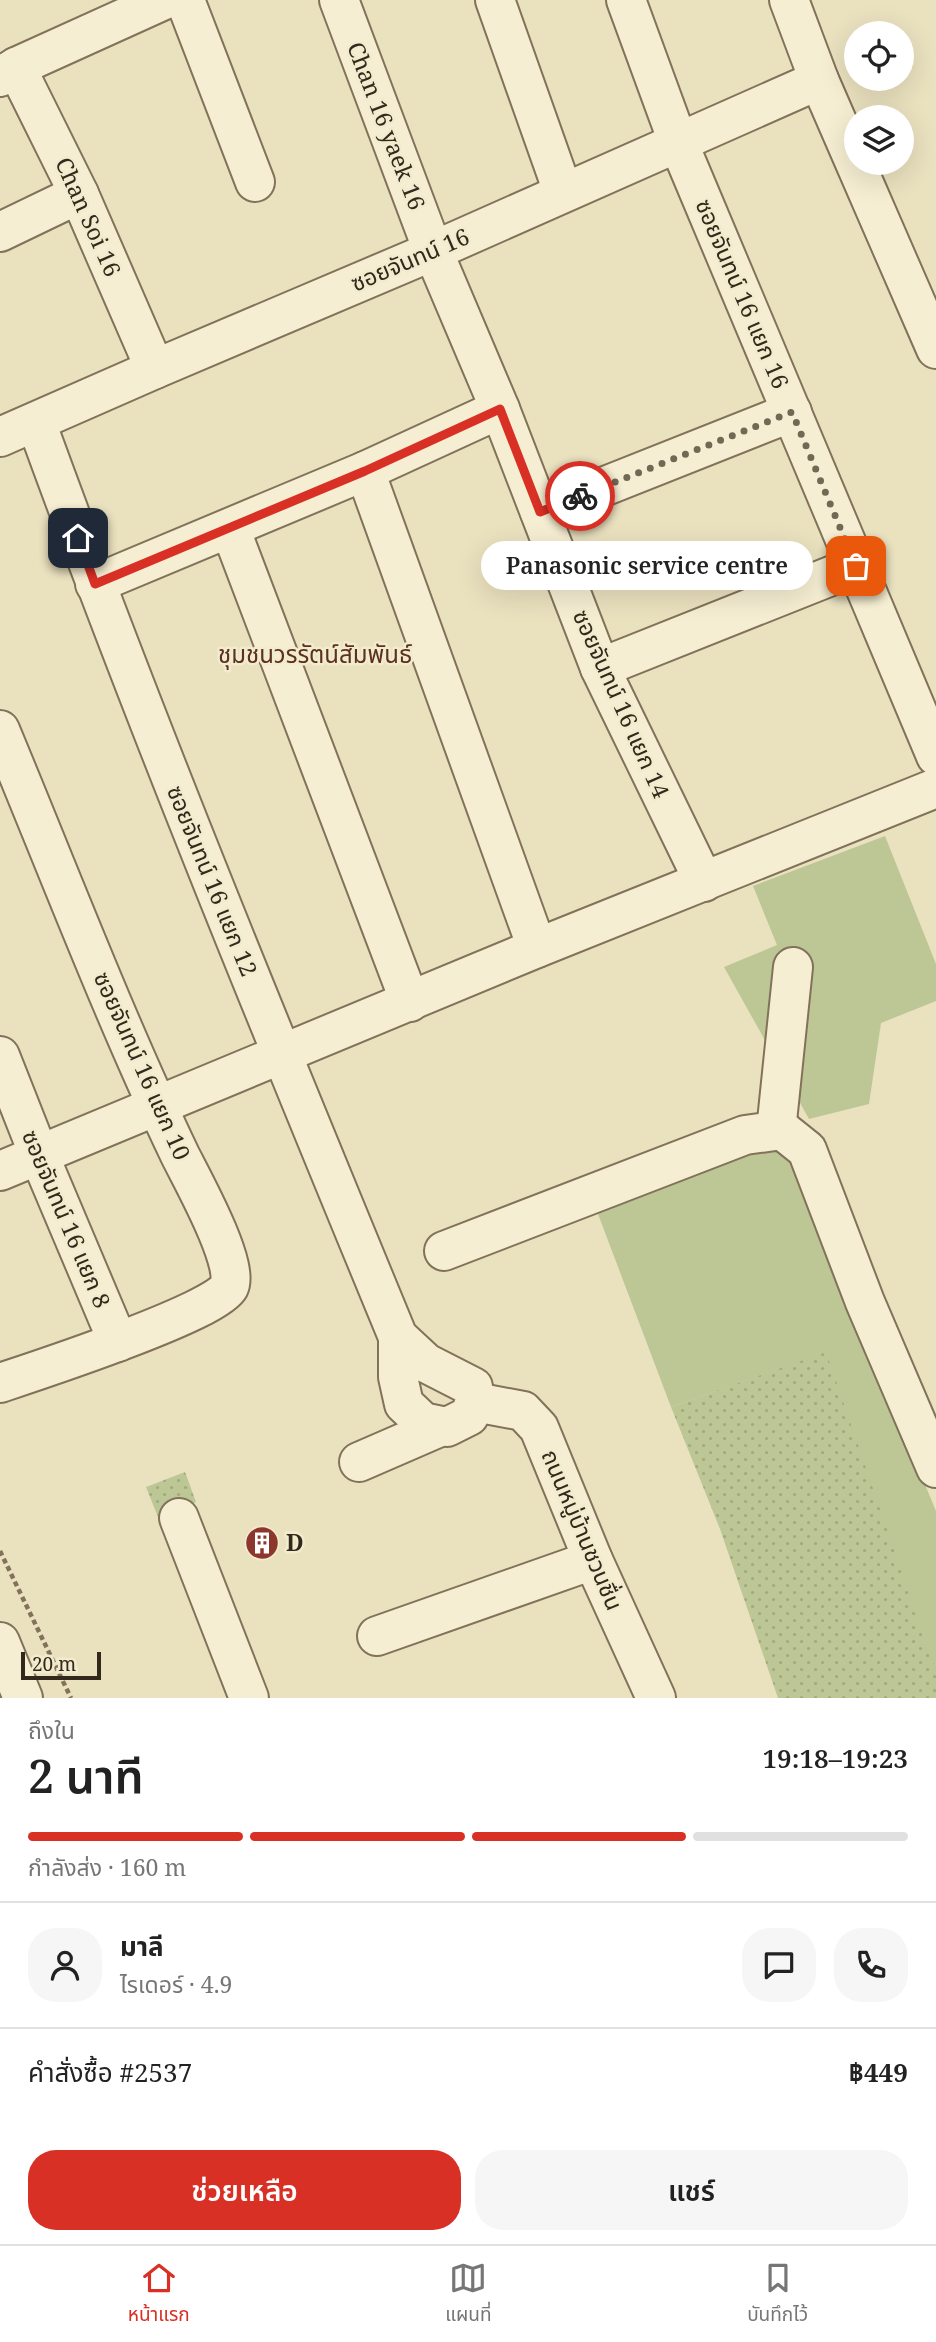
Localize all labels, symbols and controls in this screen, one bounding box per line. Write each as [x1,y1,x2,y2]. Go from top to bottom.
map controls [844,21,914,175]
button: locate [844,21,914,91]
street label: Chan 16 yaek 16 [340,37,434,214]
button: layers [844,105,914,175]
street label: Chan Soi 16 [48,152,129,281]
street label: ซอยจันทน์ 16 แยก 16 [688,194,797,393]
street label: ซอยจันทน์ 16 [345,220,474,298]
courier [545,461,615,531]
icon: bike [561,477,599,515]
pin [48,508,108,568]
icon: home [59,519,97,557]
pin [826,536,886,596]
callout: Panasonic service centre [482,542,814,590]
icon: bag [837,547,875,585]
text: Panasonic service centre [506,549,788,581]
street label: ซอยจันทน์ 16 แยก 14 [566,604,678,803]
district label: ชุมชนวรรัตน์สัมพันธ์ [218,637,412,670]
street label: ซอยจันทน์ 16 แยก 12 [160,780,266,981]
street label: ซอยจันทน์ 16 แยก 10 [87,966,199,1165]
street label: ซอยจันทน์ 16 แยก 8 [15,1125,119,1313]
street label: ถนนหมู่บ้านชวนชื่น [535,1444,631,1615]
building icon: D [243,1524,281,1562]
place label: D [286,1526,304,1558]
scale bar [21,1649,102,1681]
text: 20 m [32,1651,76,1677]
text: ถึงใน [28,1714,75,1746]
text: 19:18–19:23 [762,1740,908,1776]
text: 2 นาที [28,1744,144,1806]
text: กำลังส่ง · 160 m [28,1851,186,1883]
button: person [28,1928,102,2002]
text: มาลี [120,1928,164,1964]
button: chat [742,1928,816,2002]
button: phone [834,1928,908,2002]
text: ไรเดอร์ · 4.9 [120,1968,232,2000]
text: คำสั่งซื้อ #2537 [28,2054,192,2090]
text: ฿449 [849,2054,908,2090]
button: ช่วยเหลือ [28,2150,461,2230]
button: แชร์ [475,2150,908,2230]
tab: หน้าแรก [128,2259,190,2330]
tab: แผนที่ [445,2259,492,2330]
tab: บันทึกไว้ [747,2259,808,2330]

